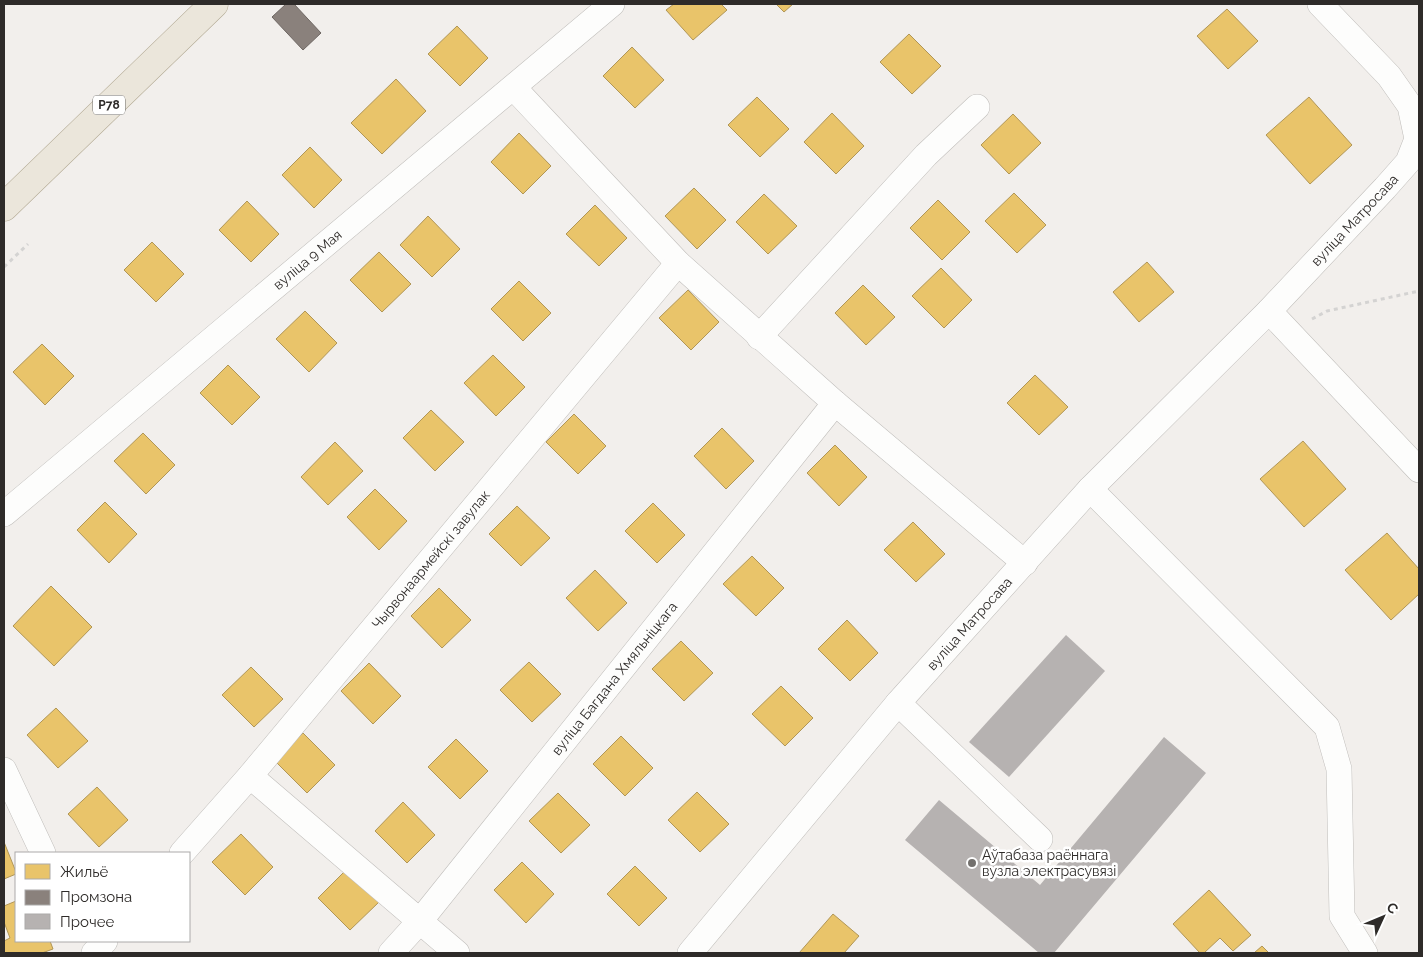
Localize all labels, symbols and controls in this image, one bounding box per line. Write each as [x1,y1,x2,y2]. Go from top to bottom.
road number: Р78 [93,96,125,114]
street label: вуліца Матросава [1308,171,1401,269]
street label: вуліца 9 Мая [270,226,345,293]
street label: Чырвонаармейскі завулак [369,487,493,632]
street label: вуліца Матросава [924,574,1015,673]
street label: вуліца Багдана Хмяльніцкага [548,599,680,758]
place label: Аўтабаза раённага вузла электрасувязі [982,847,1116,879]
legend [15,852,190,942]
marker: Аўтабаза раённага вузла электрасувязі [966,857,978,869]
text: Жильё [60,863,109,881]
text: Промзона [60,888,132,906]
north arrow [1358,892,1408,942]
text: С [1383,899,1402,917]
text: Прочее [60,913,114,931]

